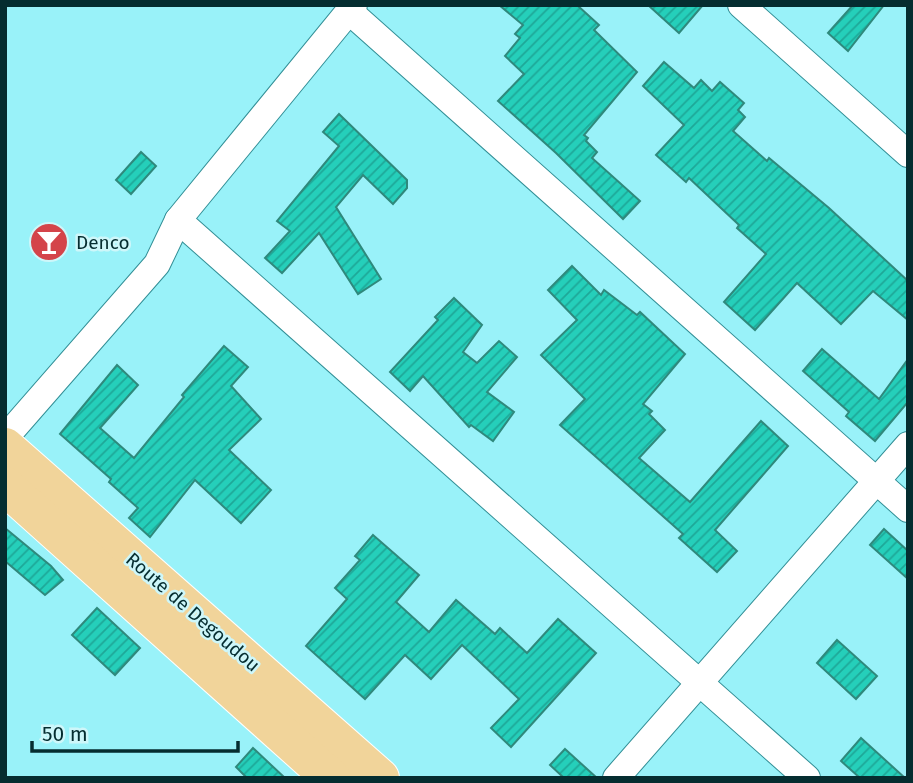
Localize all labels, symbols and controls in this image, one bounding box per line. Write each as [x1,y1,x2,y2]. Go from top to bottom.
bar icon: Denco [28,221,70,263]
place label: Denco [76,231,130,254]
street label: Route de Degoudou [121,548,265,676]
scale bar [32,710,238,754]
text: 50 m [42,721,88,747]

